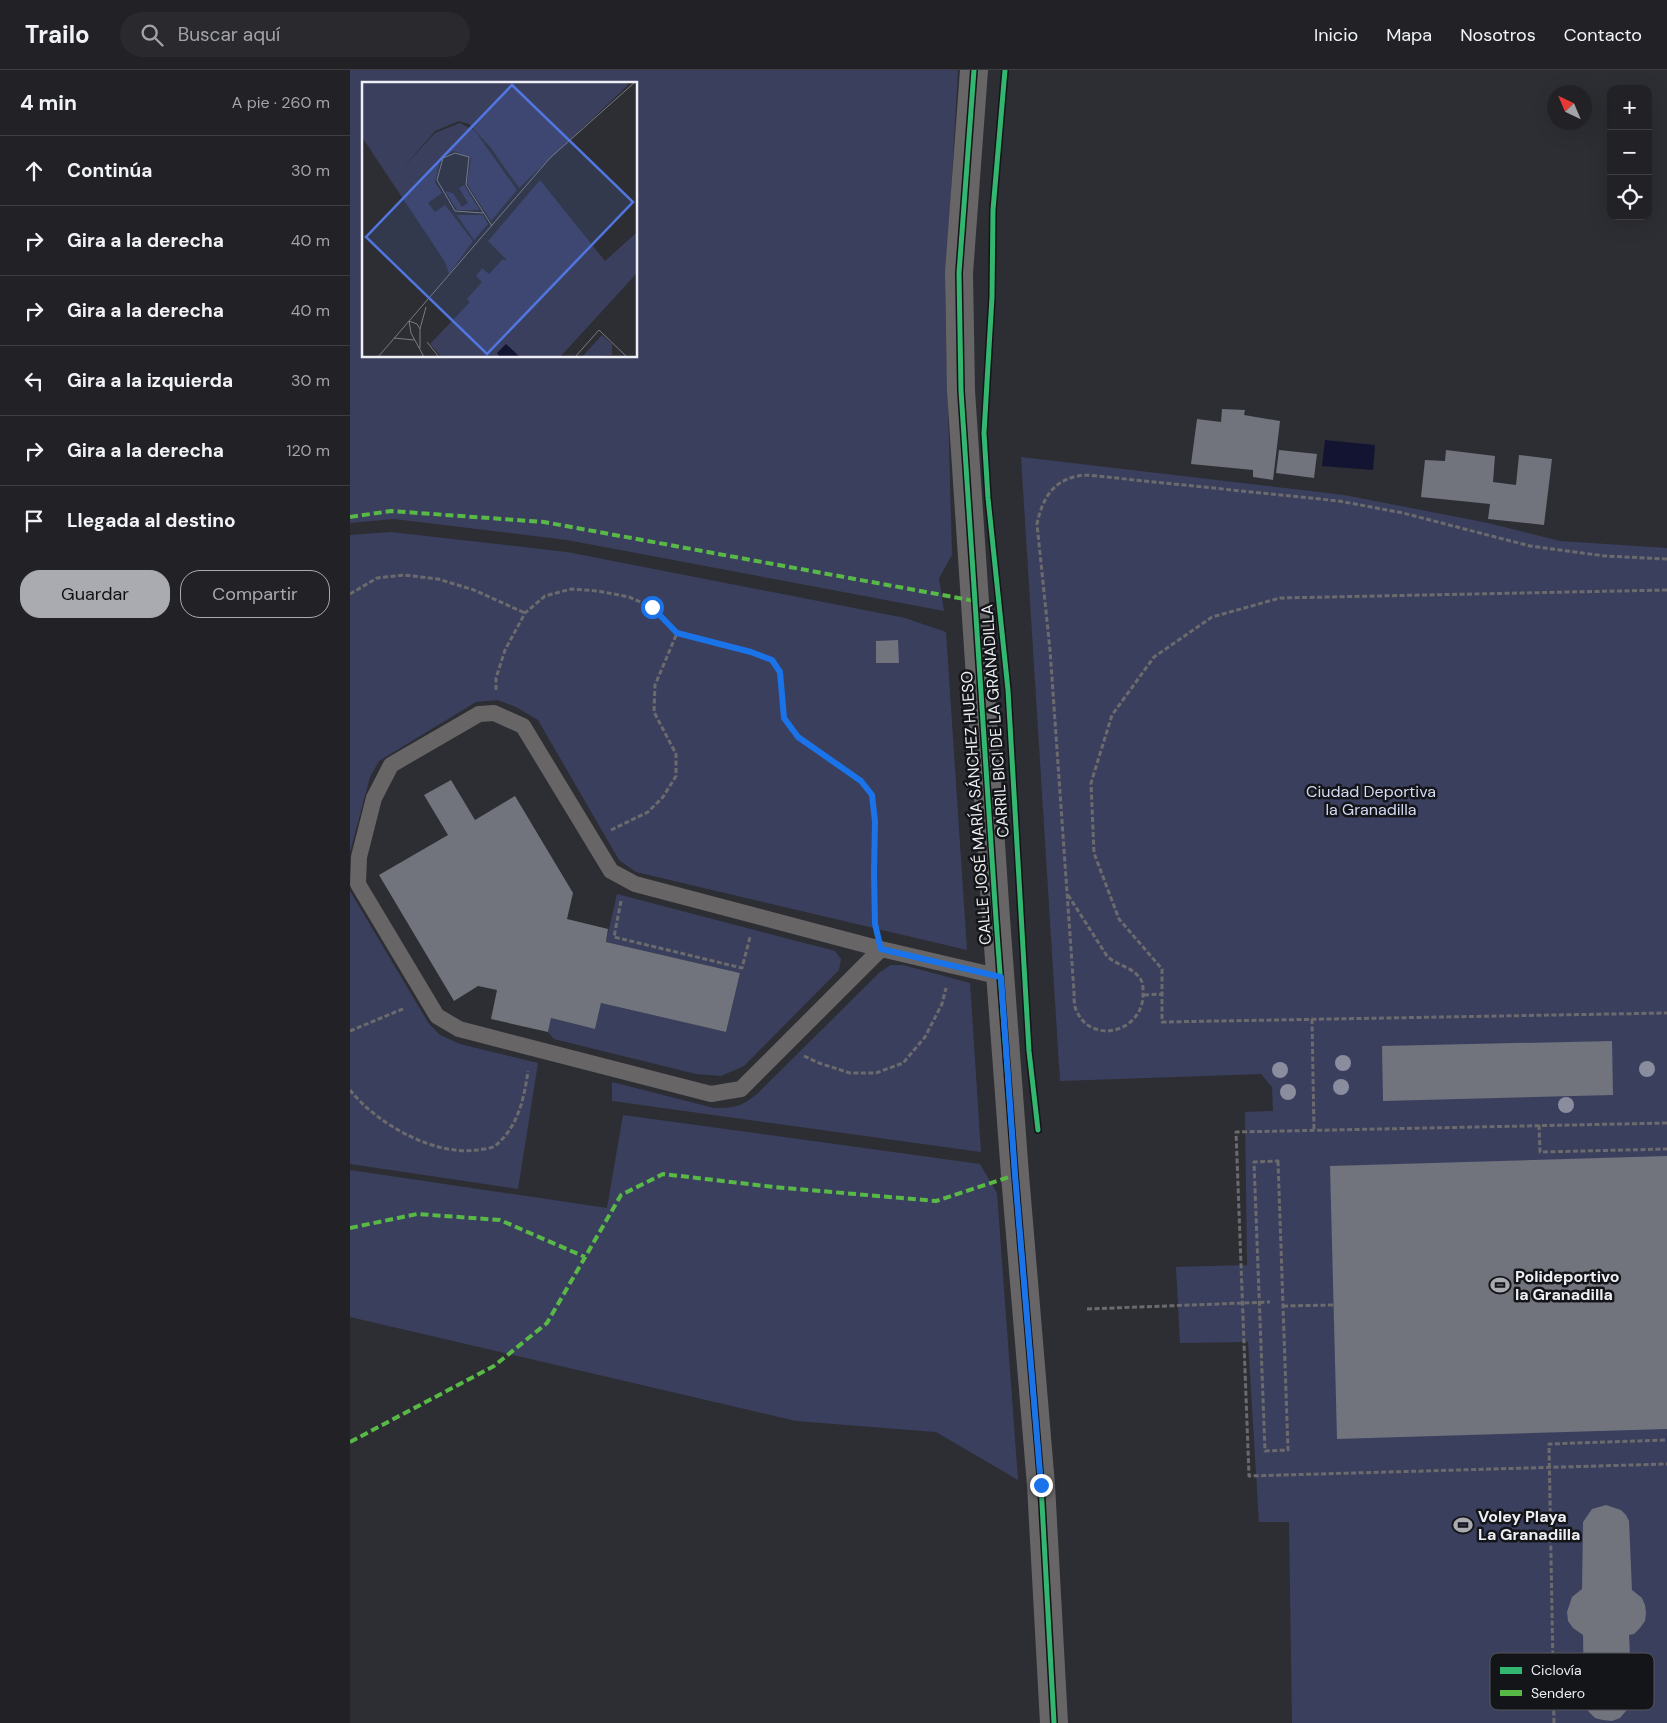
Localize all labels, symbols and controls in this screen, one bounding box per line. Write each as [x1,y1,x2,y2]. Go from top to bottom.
search box [120,12,470,57]
text: Trailo [25,19,90,50]
icon: search [138,21,166,49]
text: Buscar aquí [178,22,280,47]
text: Inicio [1314,23,1358,47]
text: Mapa [1386,23,1432,47]
text: Nosotros [1460,23,1536,47]
text: Contacto [1564,23,1642,47]
inset map [362,82,638,358]
north arrow [1547,85,1592,130]
map controls [1607,85,1652,220]
button: + [1607,85,1652,130]
text: 4 min [20,89,77,117]
text: A pie · 260 m [232,92,330,113]
button: − [1607,130,1652,175]
icon: ahead [20,157,48,185]
text: Continúa [67,158,152,183]
text: 30 m [291,160,330,181]
button: locate [1607,175,1652,220]
icon: right [20,227,48,255]
text: Gira a la derecha [67,228,224,253]
text: 40 m [291,230,330,251]
icon: right [20,297,48,325]
text: Gira a la derecha [67,298,224,323]
text: 40 m [291,300,330,321]
icon: left [20,367,48,395]
text: Gira a la izquierda [67,368,233,393]
text: 30 m [291,370,330,391]
icon: right [20,437,48,465]
text: Gira a la derecha [67,438,224,463]
text: 120 m [286,440,330,461]
icon: arrive [20,507,48,535]
text: Llegada al destino [67,508,236,533]
button: Guardar [20,570,170,618]
button: Compartir [180,570,330,618]
route start [641,596,664,619]
street label: CARRIL BICI DE LA GRANADILLA [976,603,1014,838]
street label: CALLE JOSÉ MARÍA SÁNCHEZ HUESO [956,670,996,946]
park label: Ciudad Deportiva la Granadilla [1306,781,1436,820]
place label: Polideportivo la Granadilla [1515,1266,1619,1305]
sports icon: Polideportivo la Granadilla [1489,1274,1511,1296]
route end [1030,1474,1053,1497]
place label: Voley Playa La Granadilla [1478,1506,1580,1545]
sports icon: Voley Playa La Granadilla [1452,1514,1474,1536]
legend [1490,1653,1654,1710]
text: Ciclovía [1531,1661,1582,1679]
text: Sendero [1531,1684,1585,1702]

